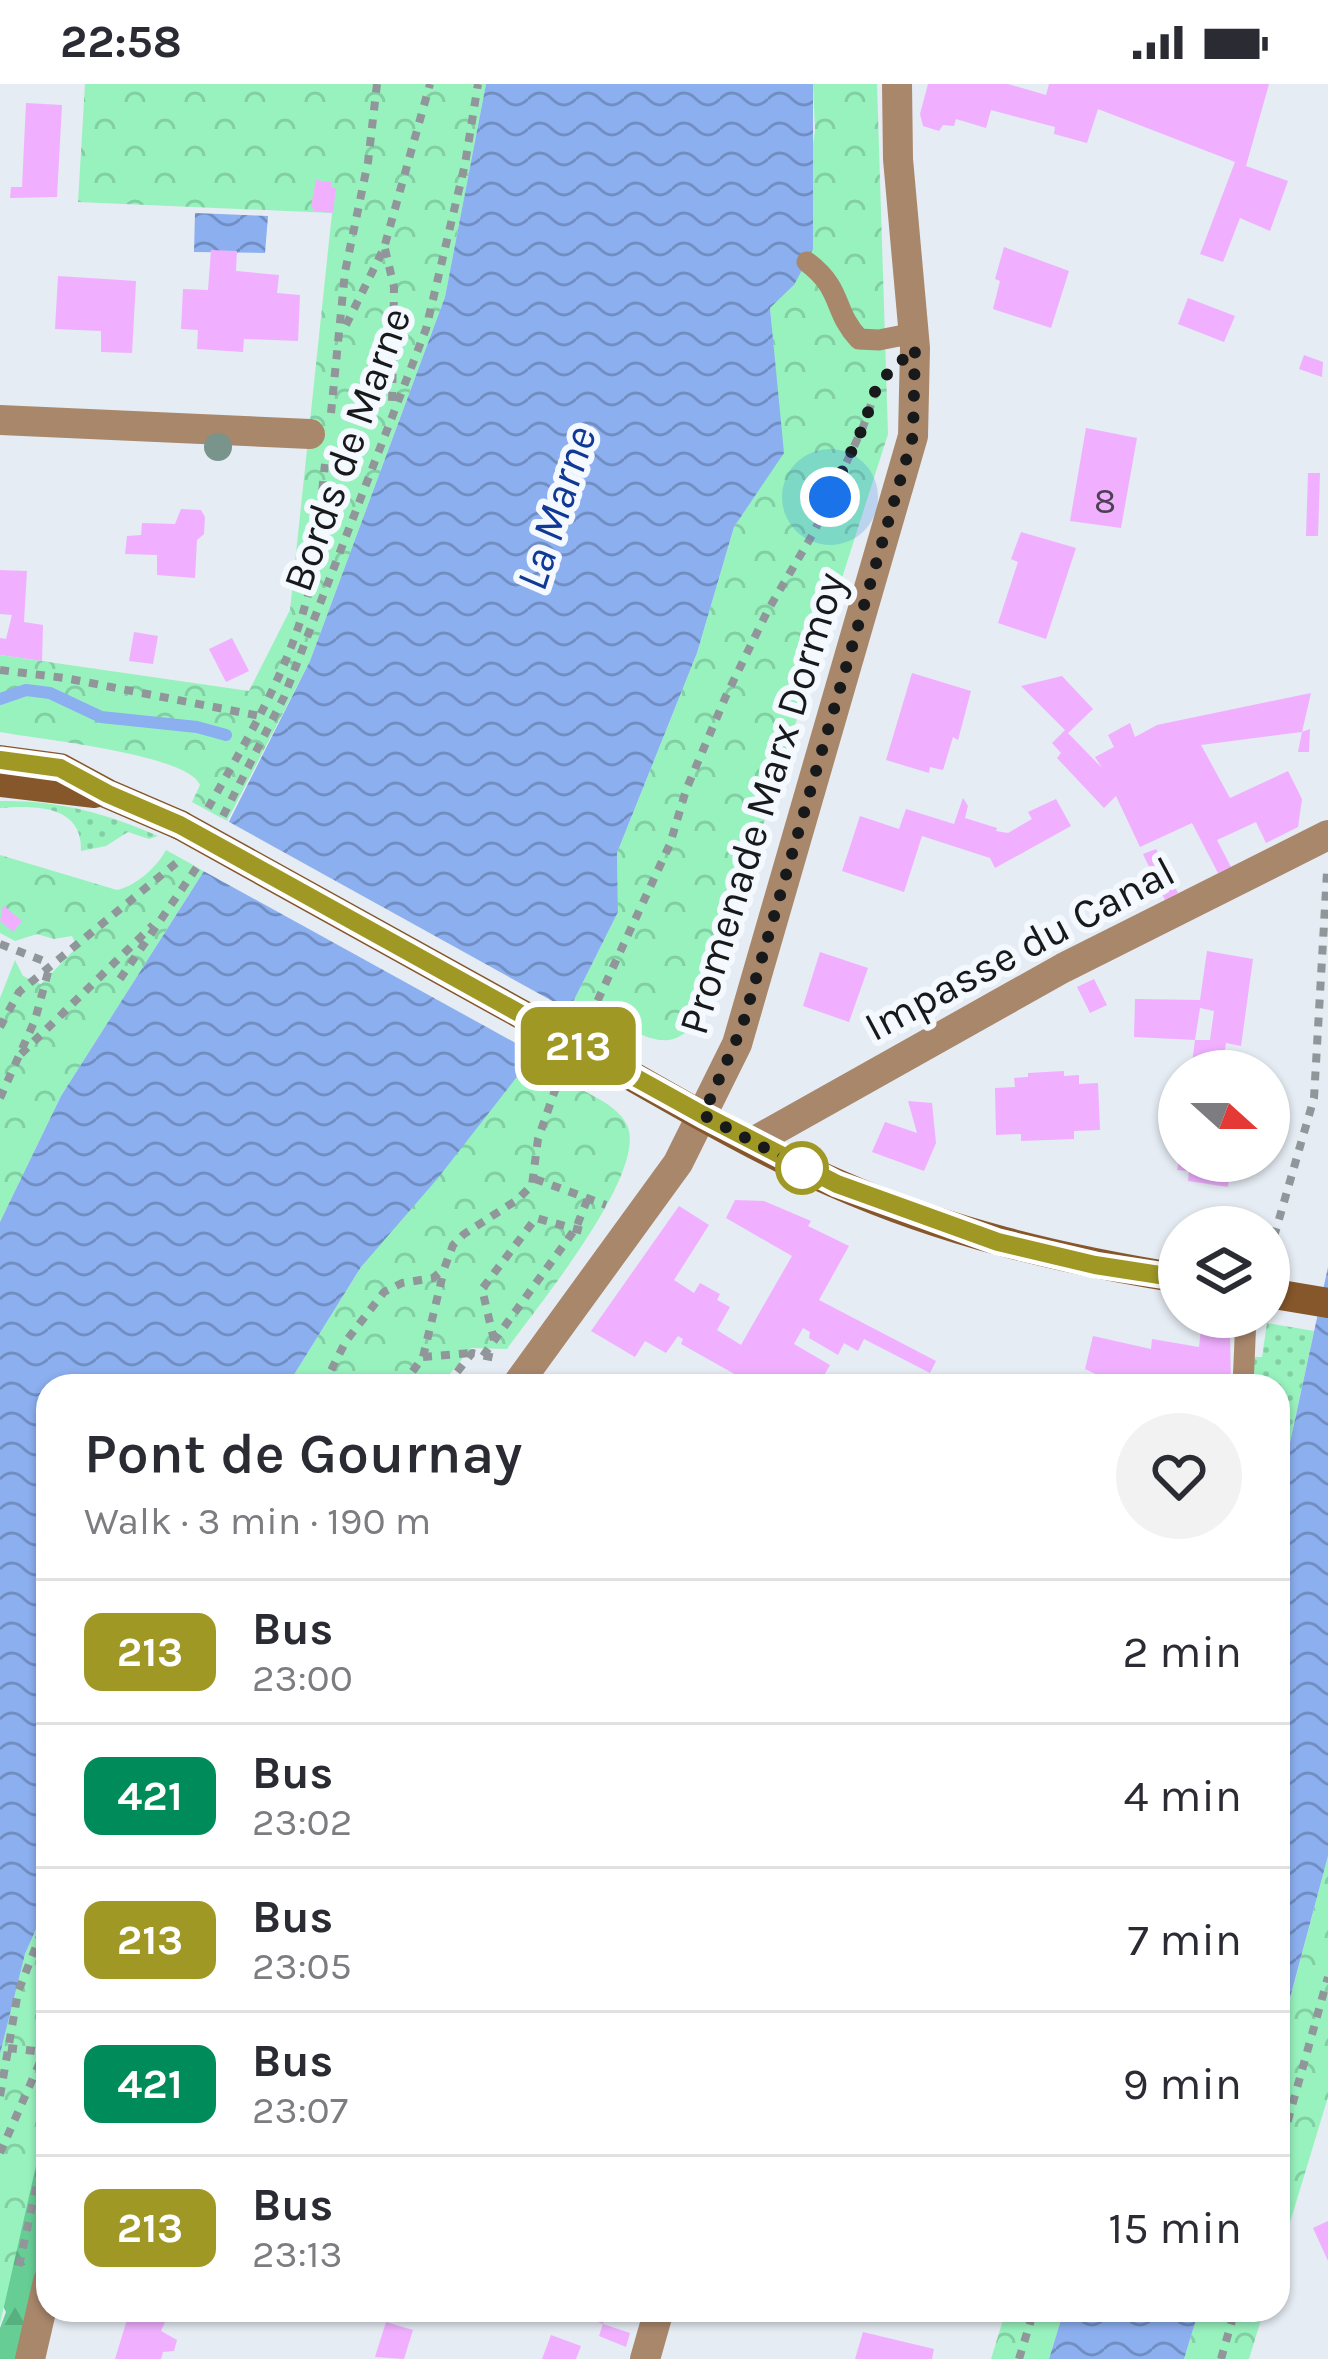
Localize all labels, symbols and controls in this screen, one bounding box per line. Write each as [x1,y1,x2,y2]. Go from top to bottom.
text: 22:58 [60,16,182,68]
street label: Bords de Marne [272,301,421,598]
water label: La Marne [505,420,607,597]
your location [800,467,860,527]
house number: 8 [1094,480,1116,522]
street label: Promenade Marx Dormoy [668,566,856,1040]
street label: Impasse du Canal [856,846,1183,1052]
line badge: 213 [509,1007,647,1085]
text: 213 [545,1021,611,1071]
north arrow [1158,1050,1290,1182]
map controls [1158,1050,1290,1338]
unlabelled marker [777,1143,827,1193]
button: layers [1158,1206,1290,1338]
button: heart [1116,1413,1242,1539]
text: Pont de Gournay [84,1420,522,1486]
text: Walk · 3 min · 190 m [84,1498,431,1544]
text: Bus [252,1603,333,1655]
text: 2 min [1123,1626,1242,1678]
text: 213 [117,1627,183,1677]
text: 23:00 [252,1655,353,1701]
text: Bus [252,1747,333,1799]
text: 4 min [1124,1770,1242,1822]
text: 421 [117,1771,183,1821]
text: 23:02 [252,1799,352,1845]
text: Bus [252,1891,333,1943]
text: 7 min [1128,1914,1242,1966]
text: 213 [117,1915,183,1965]
text: 23:05 [252,1943,352,1989]
text: Bus [252,2035,333,2087]
text: 9 min [1123,2058,1242,2110]
text: 421 [117,2059,183,2109]
text: 23:07 [252,2087,348,2133]
text: Bus [252,2179,333,2231]
text: 15 min [1108,2202,1242,2254]
text: 213 [117,2203,183,2253]
text: 23:13 [252,2231,343,2277]

